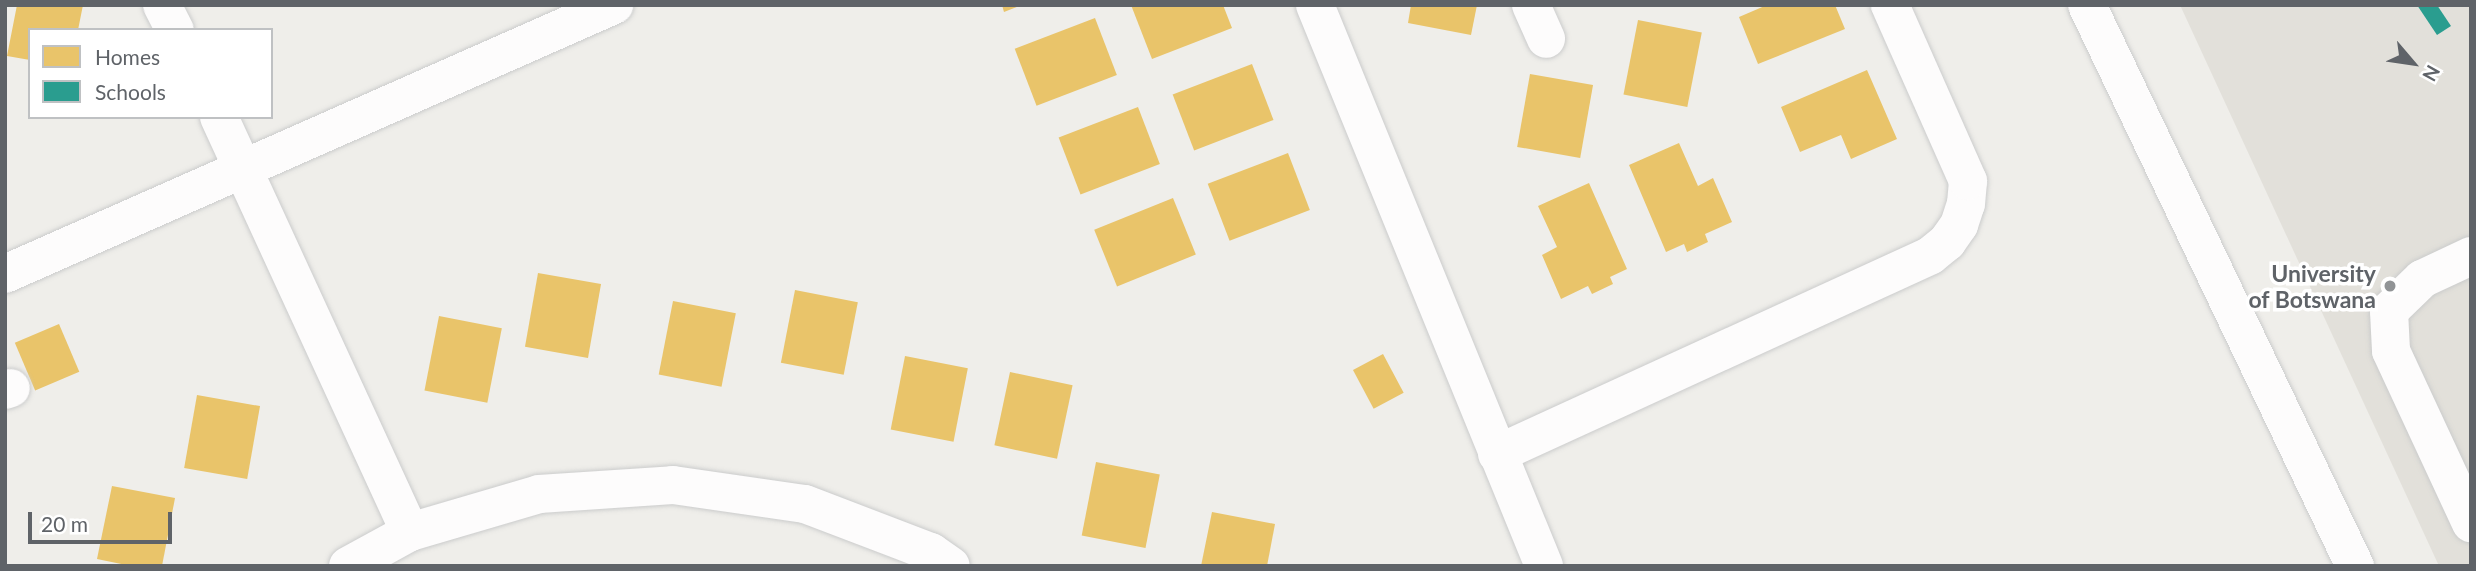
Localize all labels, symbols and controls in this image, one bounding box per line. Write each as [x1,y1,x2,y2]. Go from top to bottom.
legend [28,28,273,119]
north arrow [2378,28,2448,98]
text: Homes [95,44,160,69]
text: N [2418,61,2445,85]
text: Schools [95,79,166,104]
place label: University of Botswana [2248,259,2376,313]
marker: University of Botswana [2382,278,2398,294]
scale bar [32,498,175,542]
text: 20 m [41,511,88,536]

